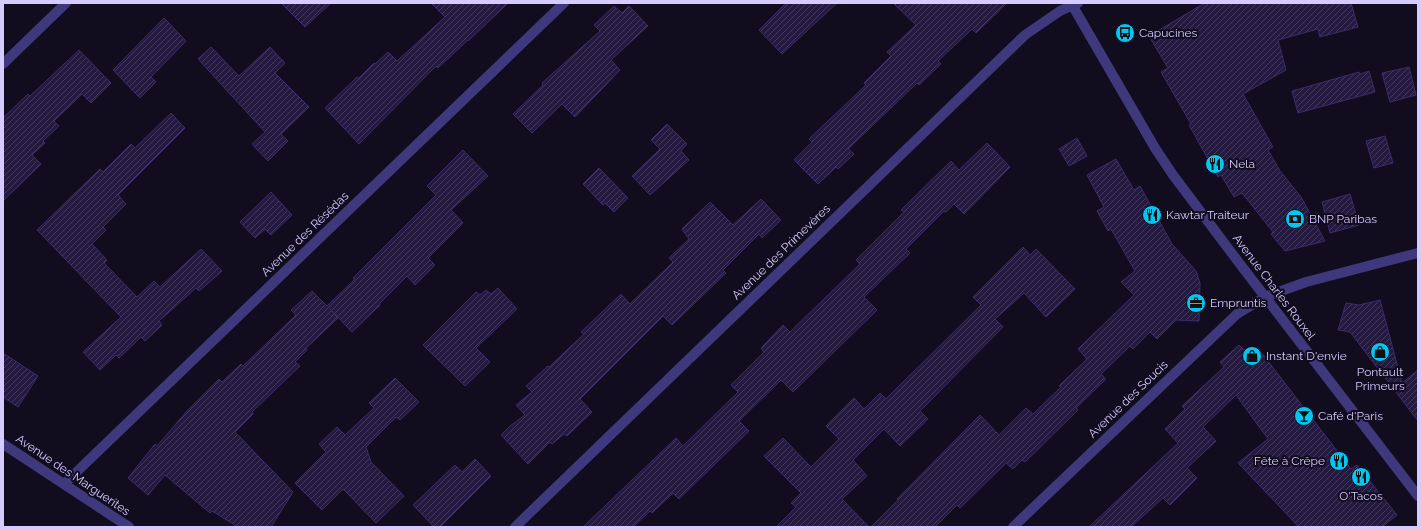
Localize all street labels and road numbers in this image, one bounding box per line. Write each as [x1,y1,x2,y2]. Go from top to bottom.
street label: Avenue des Résédas [258,189,352,279]
street label: Avenue des Primevères [729,201,833,302]
street label: Avenue Charles Rouxel [1230,232,1319,343]
street label: Avenue des Soucis [1085,357,1171,441]
street label: Avenue des Marguerites [13,432,133,519]

